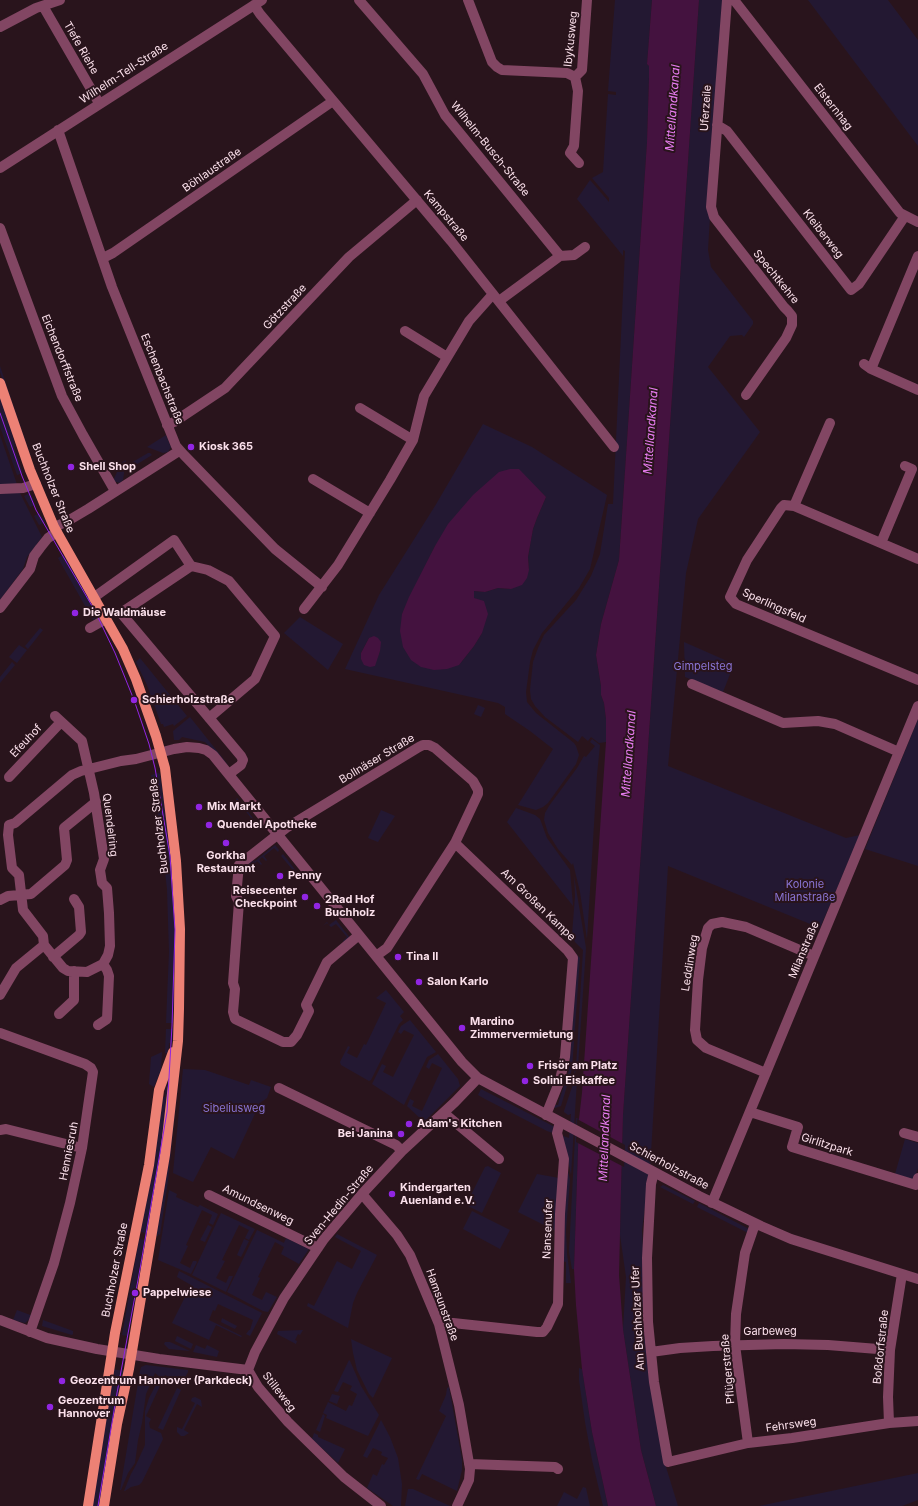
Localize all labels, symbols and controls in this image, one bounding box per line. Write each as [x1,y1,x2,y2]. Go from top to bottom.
street label: Ibykusweg [562,10,580,68]
street label: Tiefe Riehe [61,19,101,77]
street label: Wilhelm-Tell-Straße [77,39,171,107]
water label: Mittellandkanal [663,64,683,152]
street label: Elsternhag [811,81,855,133]
street label: Uferzeile [698,84,714,132]
street label: Wilhelm-Busch-Straße [448,99,532,199]
street label: Böhlaustraße [180,145,244,195]
street label: Kampstraße [421,188,471,244]
street label: Kleiberweg [800,207,846,261]
street label: Spechtkehre [750,247,802,307]
street label: Götzstraße [261,282,309,332]
street label: Eichendorffstraße [38,312,86,404]
street label: Eschenbachstraße [138,332,186,426]
water label: Mittellandkanal [641,387,661,475]
place label: Kiosk 365 [199,440,253,454]
street label: Buchholzer Straße [29,441,77,535]
marker: Kiosk 365 [186,442,196,452]
place label: Shell Shop [79,460,136,474]
marker: Shell Shop [66,462,76,472]
street label: Sperlingsfeld [740,586,808,626]
place label: Die Waldmäuse [83,606,166,620]
marker: Die Waldmäuse [70,608,80,618]
park label: Gimpelsteg [674,660,732,674]
place label: Schierholzstraße [142,693,234,707]
marker: Schierholzstraße [129,695,139,705]
water label: Mittellandkanal [619,710,639,798]
street label: Efeuhof [7,722,45,760]
street label: Bollnäser Straße [337,731,417,787]
street label: Buchholzer Straße [147,778,171,874]
street label: Quendelring [100,793,120,857]
place label: Mix Markt [207,800,261,814]
marker: Mix Markt [194,802,204,812]
place label: Quendel Apotheke [217,818,317,832]
marker: Quendel Apotheke [204,820,214,830]
marker: Gorkha Restaurant [221,838,231,848]
place label: Gorkha Restaurant [197,849,255,875]
street label: Am Großen Kampe [498,866,578,944]
place label: Penny [288,869,322,883]
marker: Penny [275,871,285,881]
park label: Kolonie Milanstraße [775,878,835,904]
place label: Reisecenter Checkpoint [233,884,297,910]
marker: Reisecenter Checkpoint [300,892,310,902]
place label: 2Rad Hof Buchholz [325,893,375,919]
marker: 2Rad Hof Buchholz [312,901,322,911]
street label: Milanstraße [786,919,822,981]
street label: Leddinweg [679,934,701,992]
place label: Tina II [406,950,438,964]
marker: Tina II [393,952,403,962]
place label: Salon Karlo [427,975,488,989]
marker: Salon Karlo [414,977,424,987]
place label: Mardino Zimmervermietung [470,1015,573,1041]
marker: Mardino Zimmervermietung [457,1023,467,1033]
place label: Frisör am Platz [538,1059,618,1073]
marker: Frisör am Platz [525,1061,535,1071]
place label: Solini Eiskaffee [533,1074,615,1088]
marker: Solini Eiskaffee [520,1076,530,1086]
water label: Mittellandkanal [596,1094,614,1182]
park label: Sibeliusweg [203,1102,265,1116]
place label: Adam's Kitchen [417,1117,502,1131]
marker: Adam's Kitchen [404,1119,414,1129]
street label: Henniesruh [57,1120,81,1182]
place label: Bei Janina [338,1127,393,1141]
marker: Bei Janina [396,1129,406,1139]
street label: Girlitzpark [799,1131,855,1159]
street label: Schierholzstraße [627,1140,711,1192]
street label: Sven-Hedin-Straße [302,1162,376,1248]
place label: Kindergarten Auenland e.V. [400,1181,475,1207]
street label: Amundsenweg [220,1182,296,1228]
marker: Kindergarten Auenland e.V. [387,1189,397,1199]
street label: Nansenufer [540,1199,556,1259]
street label: Buchholzer Straße [99,1222,131,1318]
street label: Am Buchholzer Ufer [629,1265,647,1371]
street label: Hamsunstraße [423,1267,461,1343]
place label: Pappelwiese [143,1286,211,1300]
marker: Pappelwiese [130,1288,140,1298]
street label: Boßdorfstraße [871,1309,891,1385]
street label: Garbeweg [743,1325,797,1339]
street label: Pflügerstraße [718,1333,738,1405]
street label: Stilleweg [259,1369,299,1415]
place label: Geozentrum Hannover (Parkdeck) [70,1374,252,1388]
marker: Geozentrum Hannover (Parkdeck) [57,1376,67,1386]
place label: Geozentrum Hannover [58,1394,124,1420]
marker: Geozentrum Hannover [45,1402,55,1412]
street label: Fehrsweg [765,1415,817,1435]

